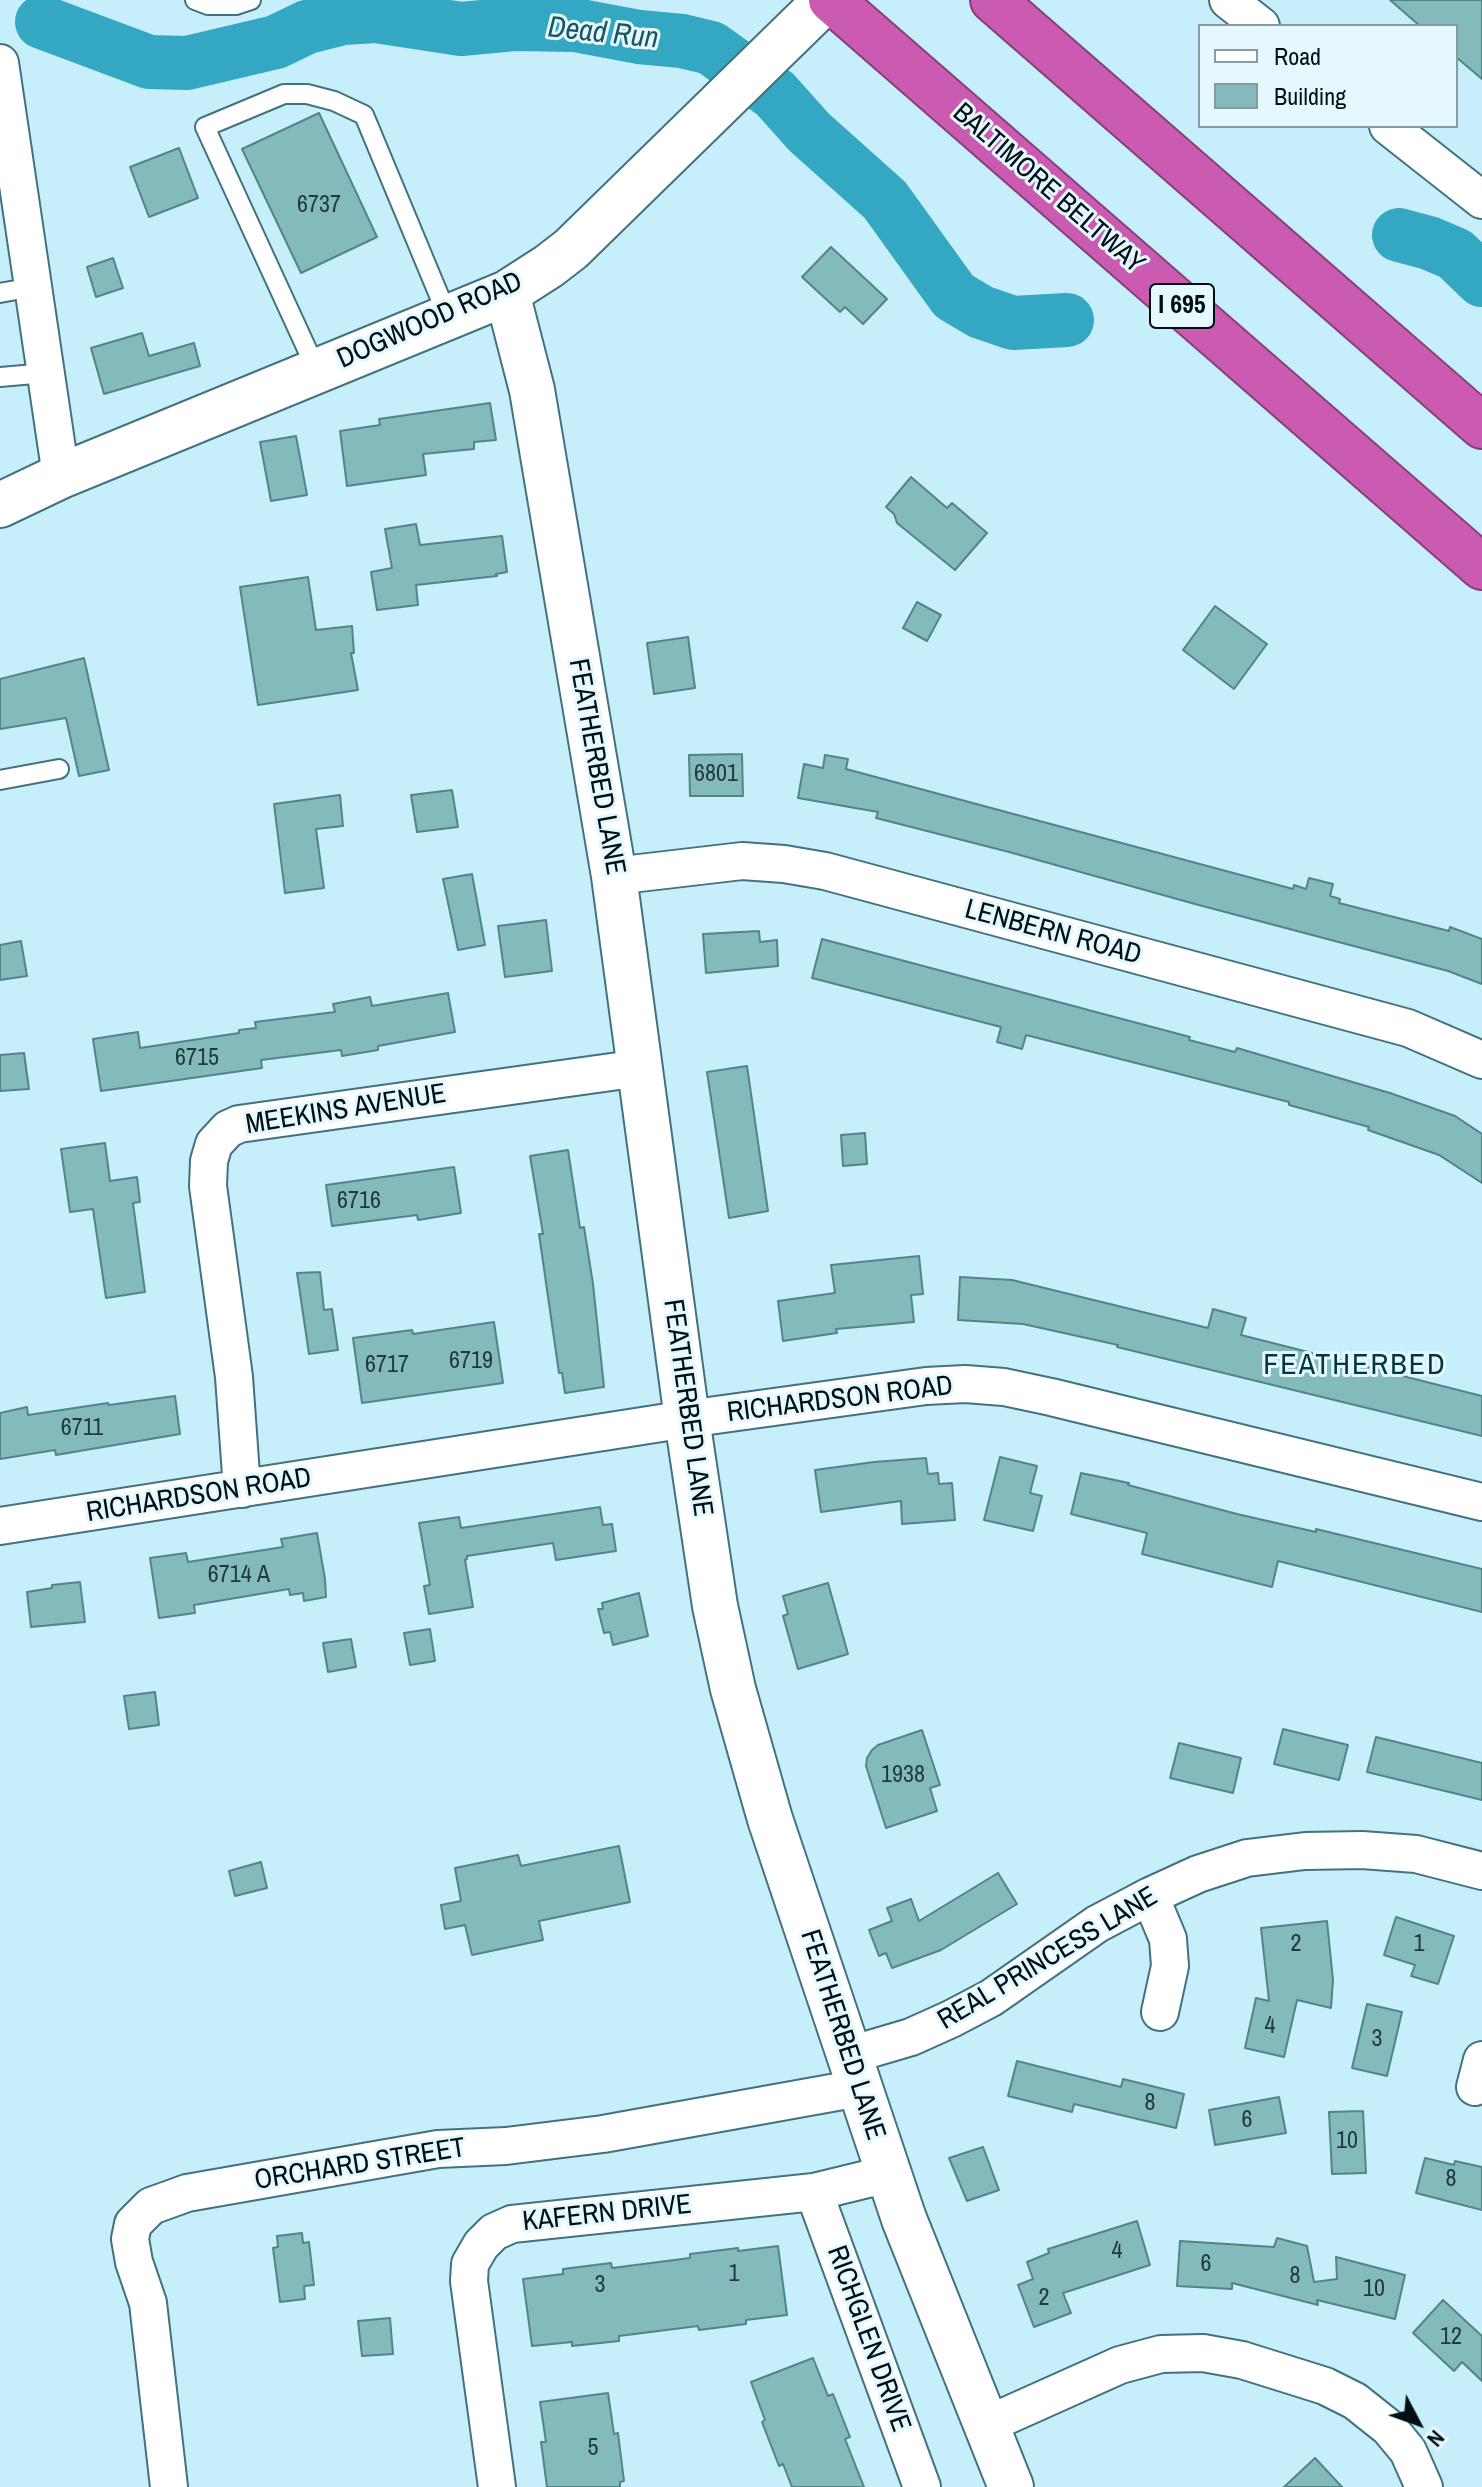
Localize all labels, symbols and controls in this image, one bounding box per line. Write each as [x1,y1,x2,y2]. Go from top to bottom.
water label: Dead Run [546,10,660,58]
legend [1198,24,1458,128]
text: Road [1274,40,1321,72]
text: Building [1274,80,1346,112]
street label: BALTIMORE BELTWAY [945,97,1151,281]
house number: 6737 [297,192,341,220]
street label: DOGWOOD ROAD [332,265,528,377]
road number: I 695 [1150,284,1214,328]
street label: FEATHERBED LANE [560,656,632,878]
house number: 6801 [694,761,738,789]
street label: LENBERN ROAD [961,893,1145,973]
house number: 6715 [175,1045,219,1073]
street label: MEEKINS AVENUE [243,1078,449,1142]
house number: 6716 [337,1188,381,1216]
street label: FEATHERBED LANE [655,1297,719,1519]
house number: 6719 [449,1348,493,1376]
district label: FEATHERBED [1263,1348,1447,1384]
house number: 6717 [365,1352,409,1380]
street label: RICHARDSON ROAD [725,1369,955,1431]
house number: 6711 [61,1415,103,1443]
street label: RICHARDSON ROAD [84,1462,314,1530]
house number: 6714 A [208,1562,270,1590]
house number: 1938 [881,1762,925,1790]
street label: REAL PRINCESS LANE [932,1880,1164,2038]
street label: FEATHERBED LANE [792,1926,892,2144]
house number: 2 [1291,1931,1301,1959]
house number: 1 [1414,1931,1424,1959]
house number: 4 [1265,2013,1275,2041]
house number: 3 [1372,2026,1382,2054]
house number: 8 [1145,2090,1155,2118]
house number: 6 [1242,2107,1252,2135]
house number: 10 [1336,2128,1358,2156]
street label: ORCHARD STREET [252,2132,468,2198]
house number: 8 [1446,2166,1456,2194]
street label: KAFERN DRIVE [521,2188,693,2240]
house number: 4 [1112,2238,1122,2266]
street label: RICHGLEN DRIVE [819,2242,917,2436]
house number: 6 [1201,2251,1211,2279]
house number: 1 [729,2261,739,2289]
house number: 8 [1290,2263,1300,2291]
house number: 3 [595,2272,605,2300]
house number: 10 [1363,2276,1385,2304]
house number: 2 [1039,2285,1049,2313]
house number: 12 [1440,2324,1462,2352]
north arrow [1378,2383,1458,2463]
text: N [1421,2424,1452,2454]
house number: 5 [588,2435,598,2463]

